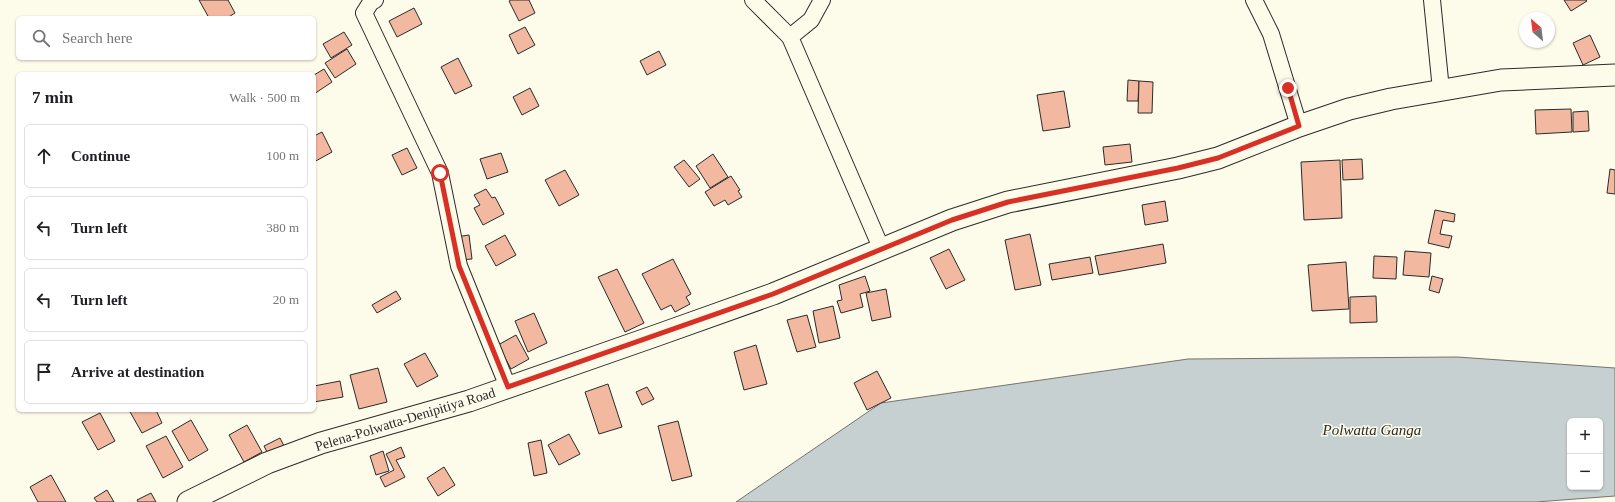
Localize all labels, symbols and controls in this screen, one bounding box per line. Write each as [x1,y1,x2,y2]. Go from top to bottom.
north arrow [1519,12,1555,48]
search box [16,16,316,60]
icon: search [30,27,52,49]
text: Search here [62,30,132,46]
route end [1279,79,1297,97]
text: 7 min [32,88,73,107]
text: Walk · 500 m [229,90,300,105]
icon: ahead [33,145,55,167]
text: Continue [71,148,130,164]
text: 100 m [266,148,299,163]
route start [431,164,449,182]
icon: left [33,217,55,239]
text: Turn left [71,220,128,236]
text: 380 m [266,220,299,235]
icon: left [33,289,55,311]
text: Turn left [71,292,128,308]
text: 20 m [273,292,299,307]
icon: arrive [33,361,55,383]
text: Arrive at destination [71,364,204,380]
street label: Pelena-Polwatta-Denipitiya Road [313,385,497,454]
map controls [1567,418,1603,490]
button: + [1567,418,1603,454]
water label: Polwatta Ganga [1322,422,1421,438]
button: − [1567,454,1603,490]

